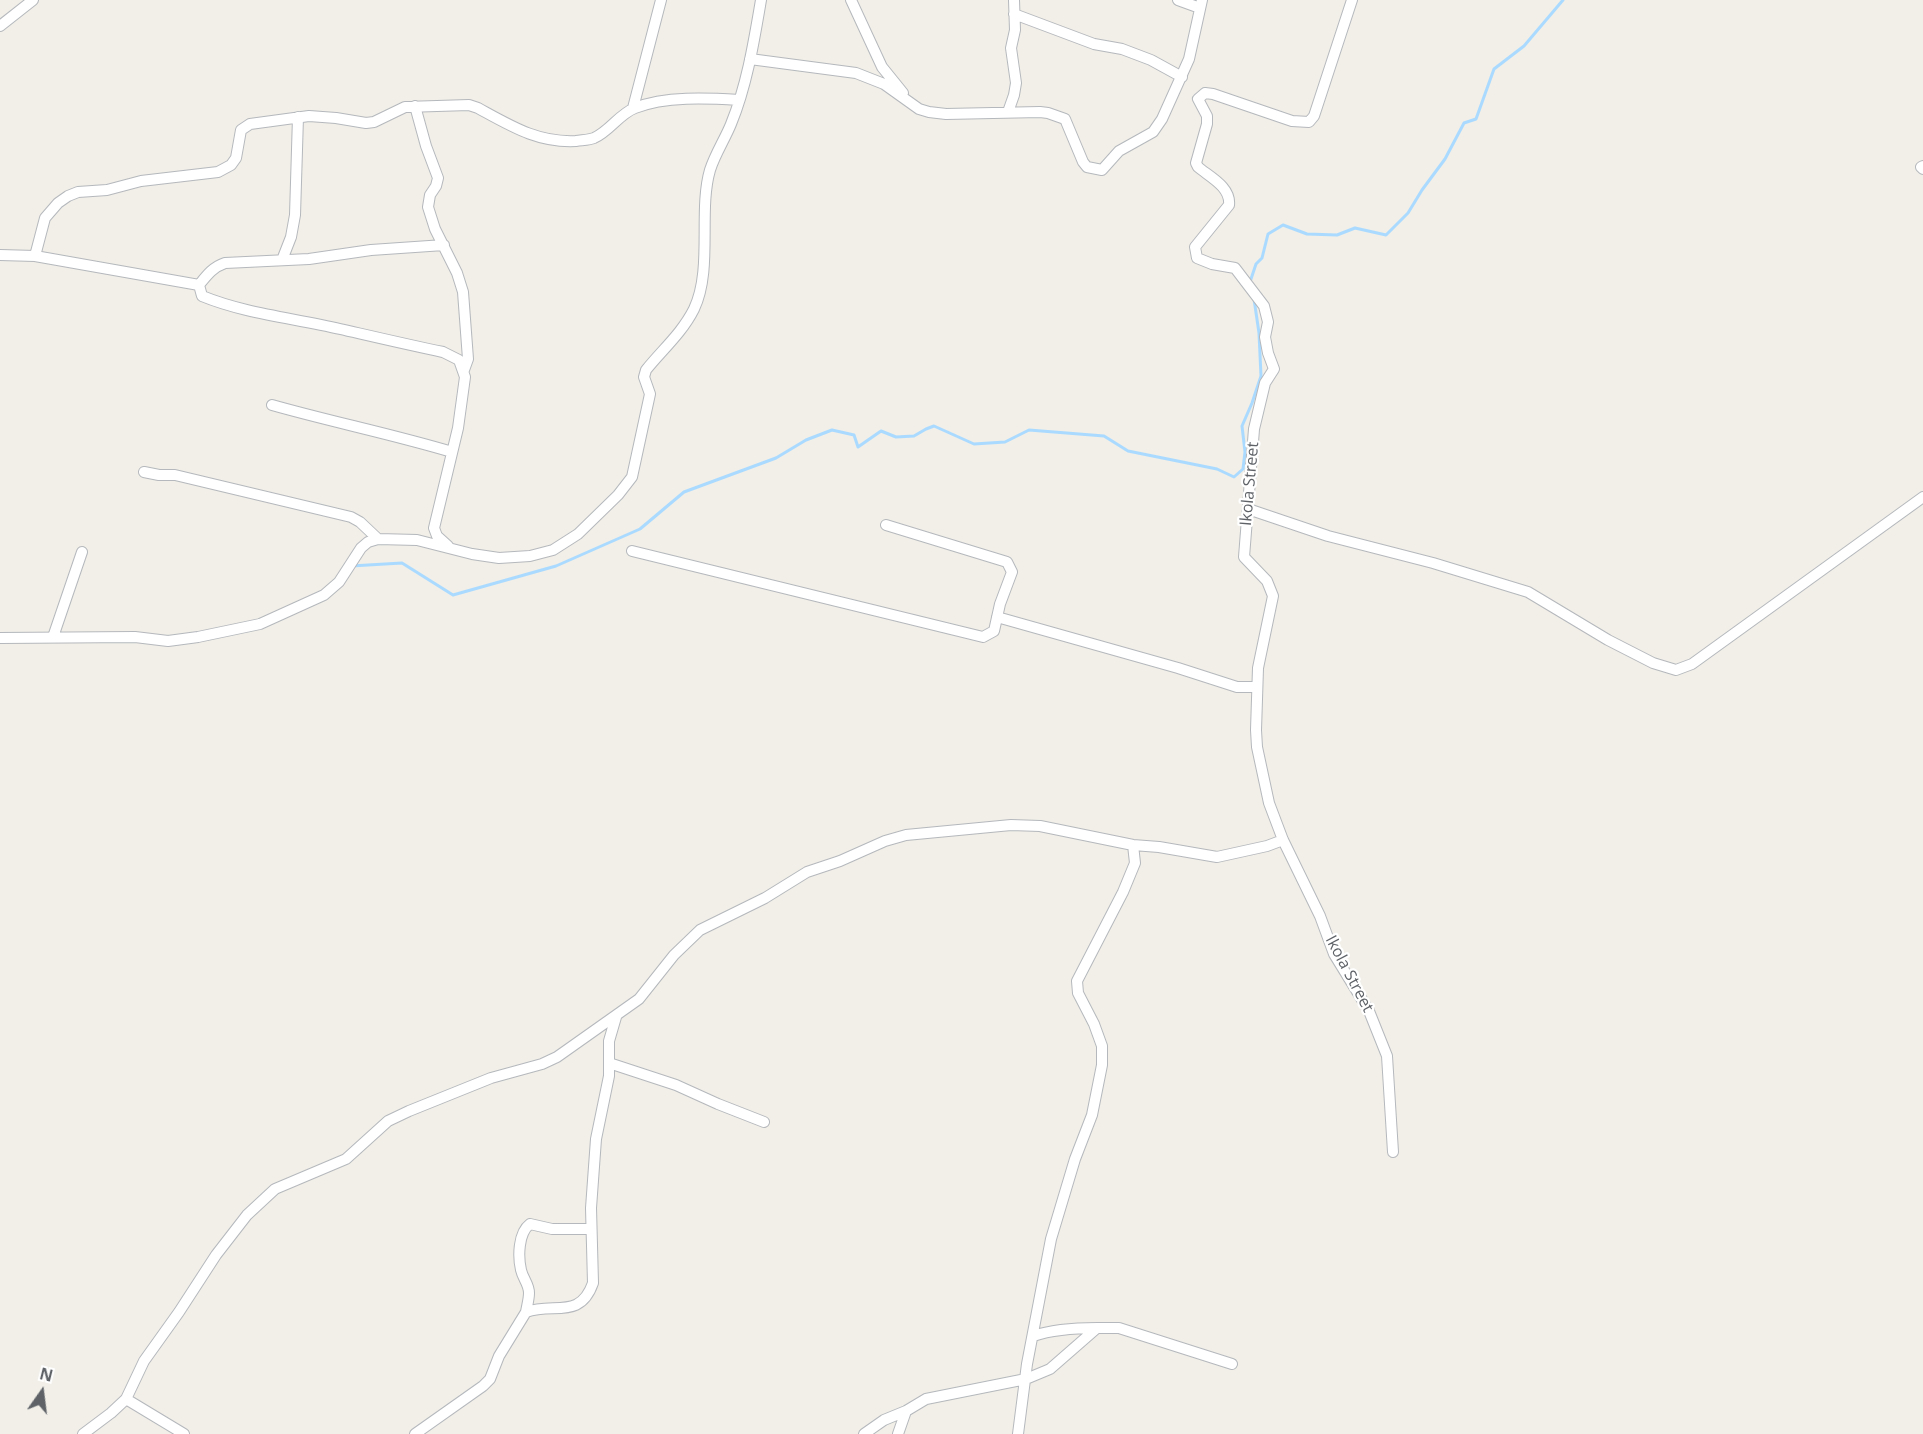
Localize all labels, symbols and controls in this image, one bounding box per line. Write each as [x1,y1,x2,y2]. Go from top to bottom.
street label: Ikola Street [1237,441,1263,527]
street label: Ikola Street [1321,932,1377,1016]
north arrow [12,1362,72,1422]
text: N [37,1362,55,1387]

